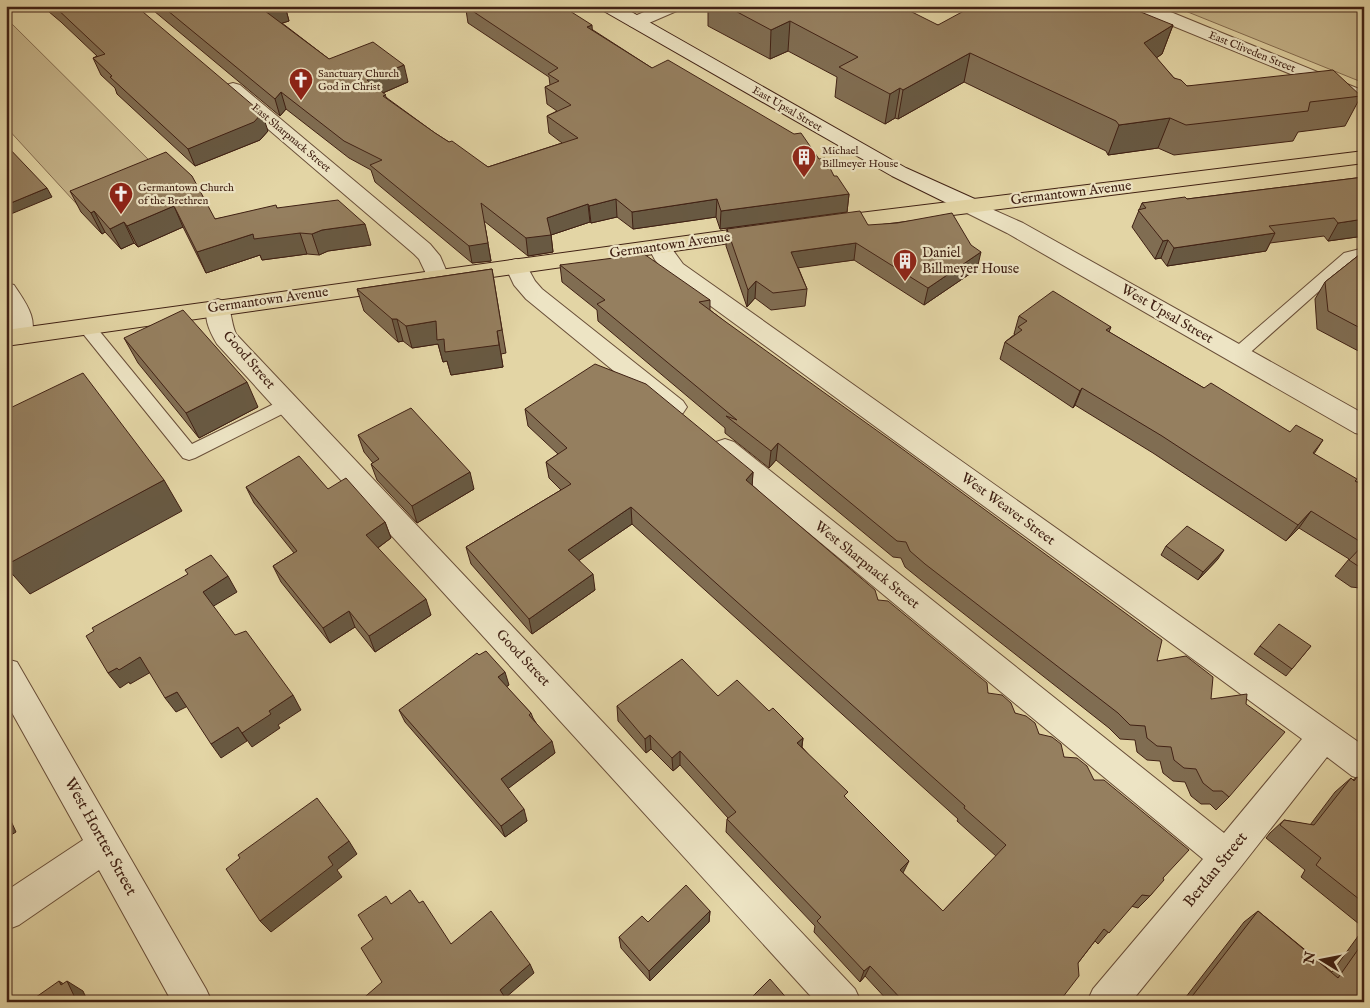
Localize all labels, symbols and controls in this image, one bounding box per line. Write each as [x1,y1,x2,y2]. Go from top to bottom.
street label: East Cliveden Street [1206,28,1298,76]
church icon: Sanctuary Church God in Christ [288,67,314,101]
place label: Sanctuary Church God in Christ [318,67,399,94]
street label: East Upsal Street [749,83,825,135]
street label: East Sharpnack Street [248,101,334,176]
building icon: Michael Billmeyer House [791,144,817,178]
place label: Michael Billmeyer House [822,144,898,171]
street label: Germantown Avenue [1010,177,1133,209]
church icon: Germantown Church of the Brethren [108,181,134,215]
place label: Germantown Church of the Brethren [138,181,234,208]
street label: Germantown Avenue [609,228,732,262]
place label: Daniel Billmeyer House [922,244,1020,278]
building icon: Daniel Billmeyer House [892,248,918,282]
street label: West Upsal Street [1118,280,1217,348]
street label: Germantown Avenue [207,283,330,317]
street label: Good Street [219,327,279,393]
street label: West Weaver Street [957,469,1059,549]
street label: West Sharpnack Street [811,517,923,613]
street label: Good Street [492,626,554,690]
street label: West Hortter Street [59,775,141,900]
street label: Berdan Street [1180,828,1253,912]
north arrow [1298,936,1348,986]
text: N [1300,950,1320,966]

